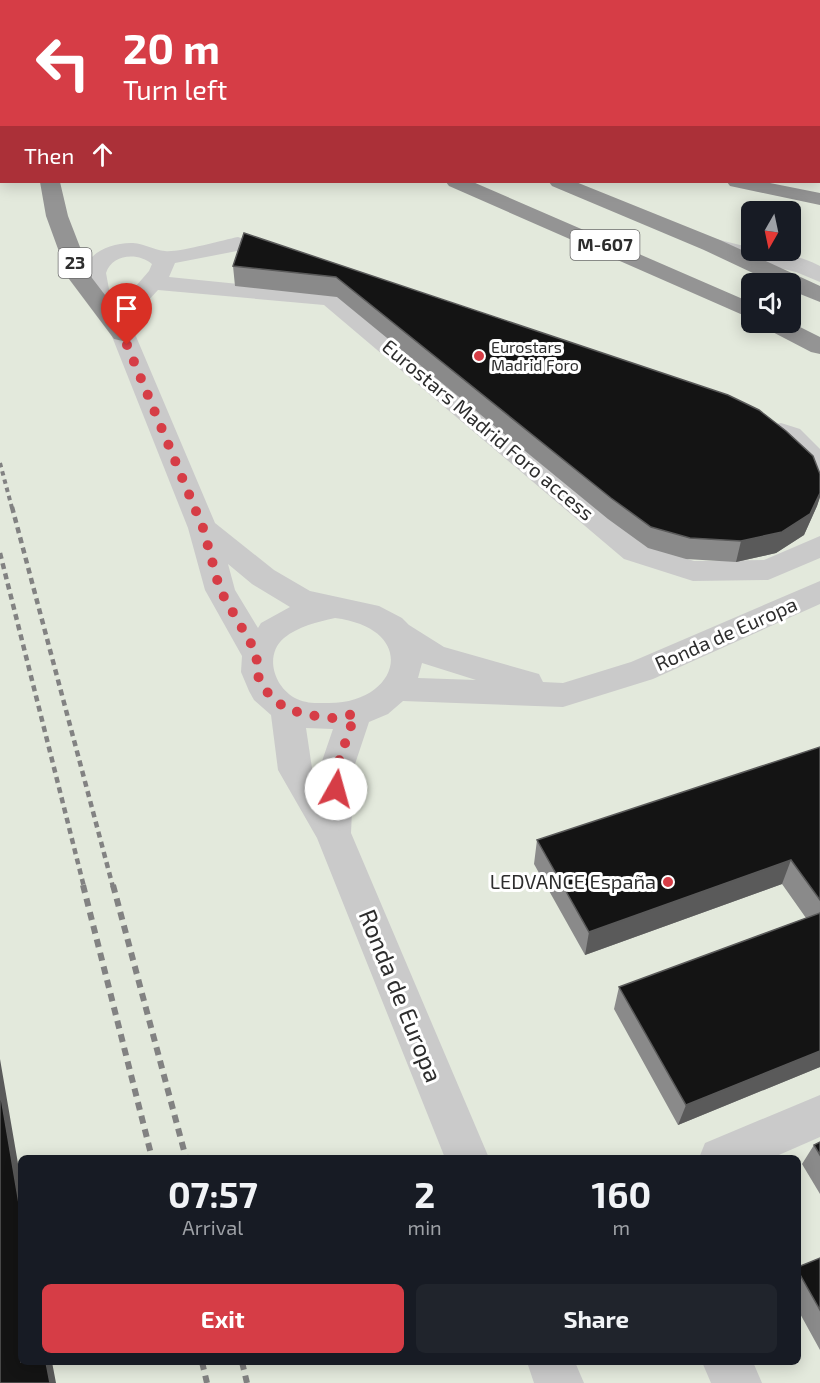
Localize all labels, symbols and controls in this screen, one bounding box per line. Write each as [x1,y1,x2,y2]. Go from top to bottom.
text: 20 m [123,22,220,72]
icon: left [24,24,102,102]
text: Turn left [123,73,227,105]
icon: ahead [86,138,119,171]
text: Then [24,142,74,168]
north arrow [741,201,801,261]
map controls [741,201,801,333]
road number: M-607 [570,230,640,260]
road number: 23 [58,248,92,278]
button: sound [741,273,801,333]
pin [101,283,152,345]
icon: arrive [110,292,143,325]
street label: Eurostars Madrid Foro access [378,334,599,525]
place label: Eurostars Madrid Foro [491,337,579,374]
marker: Eurostars Madrid Foro [472,349,486,363]
street label: Ronda de Europa [651,591,800,675]
position arrow [304,757,368,821]
place label: LEDVANCE España [490,869,656,893]
marker: LEDVANCE España [661,875,675,889]
street label: Ronda de Europa [354,905,449,1086]
text: 07:57 [168,1172,258,1215]
text: 2 [414,1172,435,1215]
text: 160 [592,1172,651,1215]
text: Arrival [182,1215,243,1239]
text: min [408,1215,442,1239]
text: m [613,1215,630,1239]
button: Exit [42,1284,404,1353]
button: Share [416,1284,777,1353]

